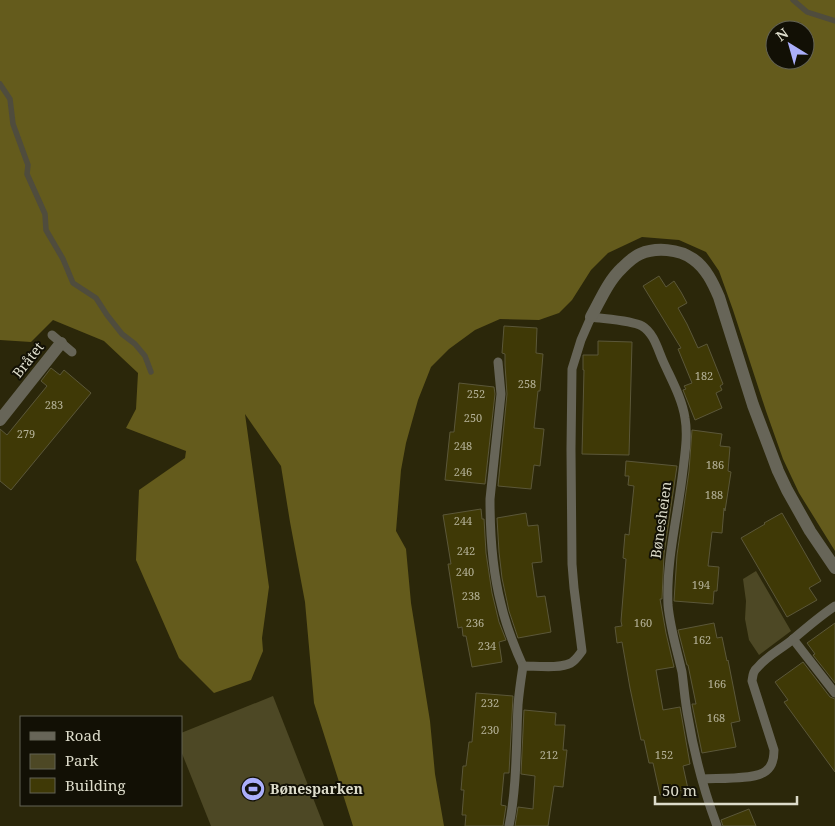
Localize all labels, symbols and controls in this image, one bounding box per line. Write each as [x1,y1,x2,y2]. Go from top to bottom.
north arrow [765,20,815,70]
text: N [772,23,792,45]
street label: Bråtet [8,338,48,382]
house number: 182 [695,368,713,383]
house number: 258 [518,376,536,391]
house number: 252 [467,386,485,401]
house number: 283 [45,397,63,412]
house number: 250 [464,410,482,425]
house number: 279 [17,426,35,441]
house number: 248 [454,438,472,453]
house number: 186 [706,457,724,472]
house number: 246 [454,464,472,479]
street label: Bønesheien [646,480,675,560]
house number: 188 [705,487,723,502]
house number: 244 [454,513,472,528]
house number: 242 [457,543,475,558]
house number: 240 [456,564,474,579]
house number: 194 [692,577,710,592]
house number: 238 [462,588,480,603]
house number: 236 [466,615,484,630]
house number: 160 [634,615,652,630]
house number: 162 [693,632,711,647]
house number: 234 [478,638,496,653]
house number: 166 [708,676,726,691]
house number: 232 [481,695,499,710]
house number: 168 [707,710,725,725]
legend [20,716,182,806]
house number: 230 [481,722,499,737]
text: Road [65,725,101,745]
house number: 212 [540,747,558,762]
house number: 152 [655,747,673,762]
text: Park [65,750,99,770]
scale bar [655,774,798,806]
text: Building [65,775,126,795]
sports icon: Bønesparken [240,776,266,802]
place label: Bønesparken [270,779,363,798]
text: 50 m [662,780,697,800]

